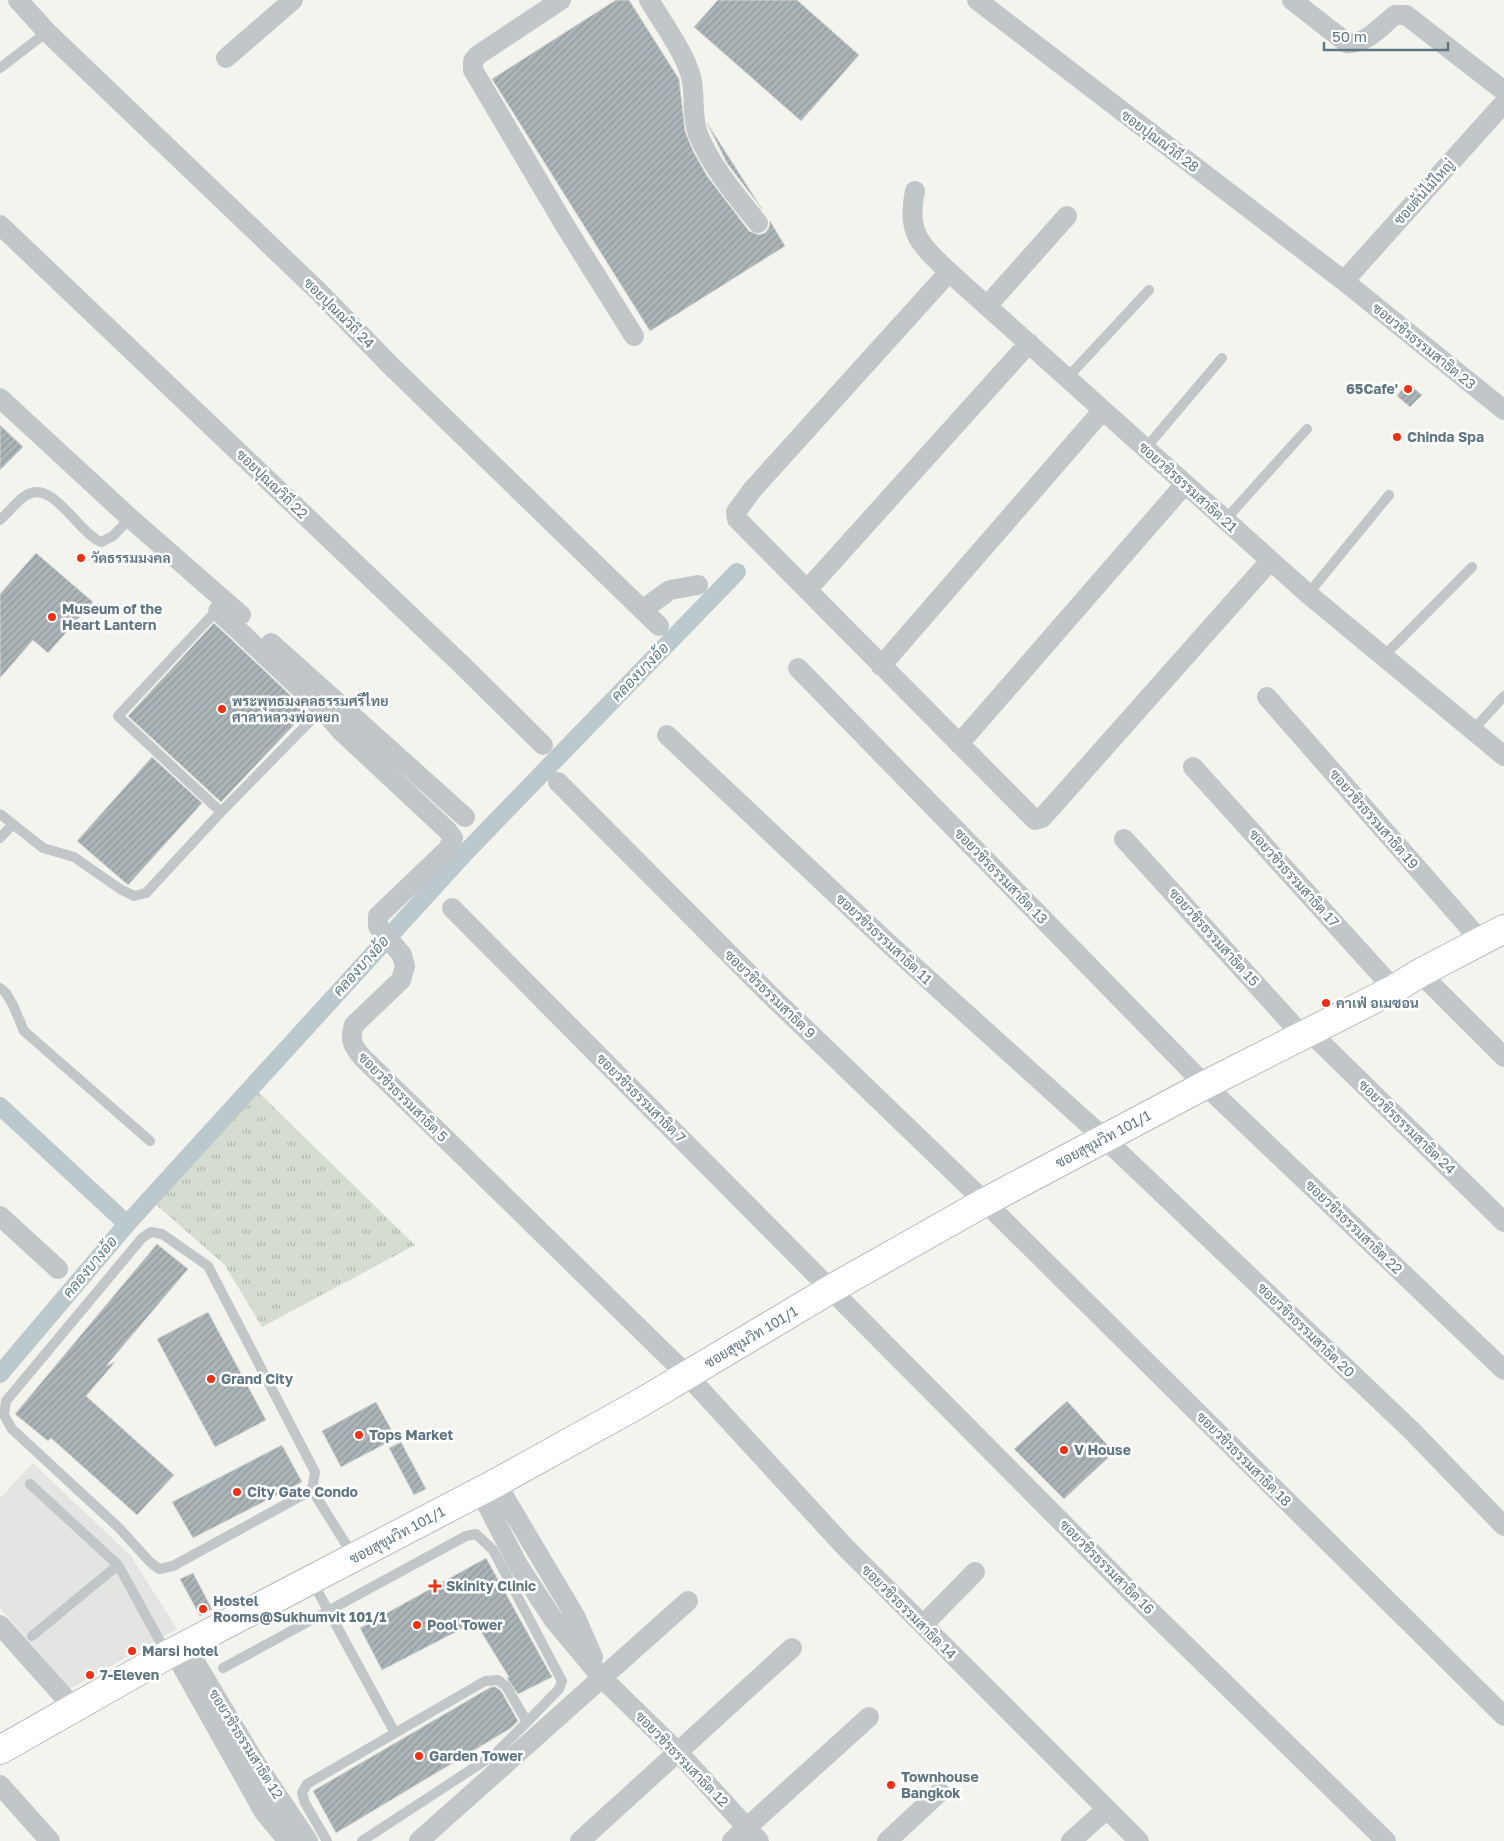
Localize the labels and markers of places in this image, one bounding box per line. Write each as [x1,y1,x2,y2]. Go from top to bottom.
place label: 65Cafe' [1346,380,1398,397]
marker: 65Cafe' [1402,383,1414,395]
place label: Chinda Spa [1407,428,1484,445]
marker: Chinda Spa [1391,431,1403,443]
place label: วัดธรรมมงคล [91,549,171,566]
marker: วัดธรรมมงคล [75,552,87,564]
place label: Museum of the Heart Lantern [62,600,162,633]
marker: Museum of the Heart Lantern [46,611,58,623]
place label: พระพุทธมงคลธรรมศรีไทย ศาลาหลวงพ่อหยก [232,692,388,725]
marker: พระพุทธมงคลธรรมศรีไทย ศาลาหลวงพ่อหยก [216,703,228,715]
place label: คาเฟ่ อเมซอน [1336,994,1419,1011]
marker: คาเฟ่ อเมซอน [1320,997,1332,1009]
place label: Grand City [221,1370,294,1387]
marker: Grand City [205,1373,217,1385]
place label: Tops Market [369,1426,453,1443]
marker: Tops Market [353,1429,365,1441]
place label: V House [1074,1441,1131,1458]
marker: V House [1058,1444,1070,1456]
place label: City Gate Condo [247,1483,358,1500]
marker: City Gate Condo [231,1486,243,1498]
place label: Skinity Clinic [446,1577,536,1594]
marker: Skinity Clinic [428,1579,442,1593]
place label: Hostel Rooms@Sukhumvit 101/1 [213,1592,386,1625]
marker: Hostel Rooms@Sukhumvit 101/1 [197,1603,209,1615]
place label: Pool Tower [427,1616,503,1633]
marker: Pool Tower [411,1619,423,1631]
place label: Marsi hotel [142,1642,219,1659]
marker: Marsi hotel [126,1645,138,1657]
place label: 7-Eleven [100,1666,159,1683]
marker: 7-Eleven [84,1669,96,1681]
place label: Garden Tower [429,1747,524,1764]
marker: Garden Tower [413,1750,425,1762]
place label: Townhouse Bangkok [901,1768,979,1801]
marker: Townhouse Bangkok [885,1779,897,1791]

